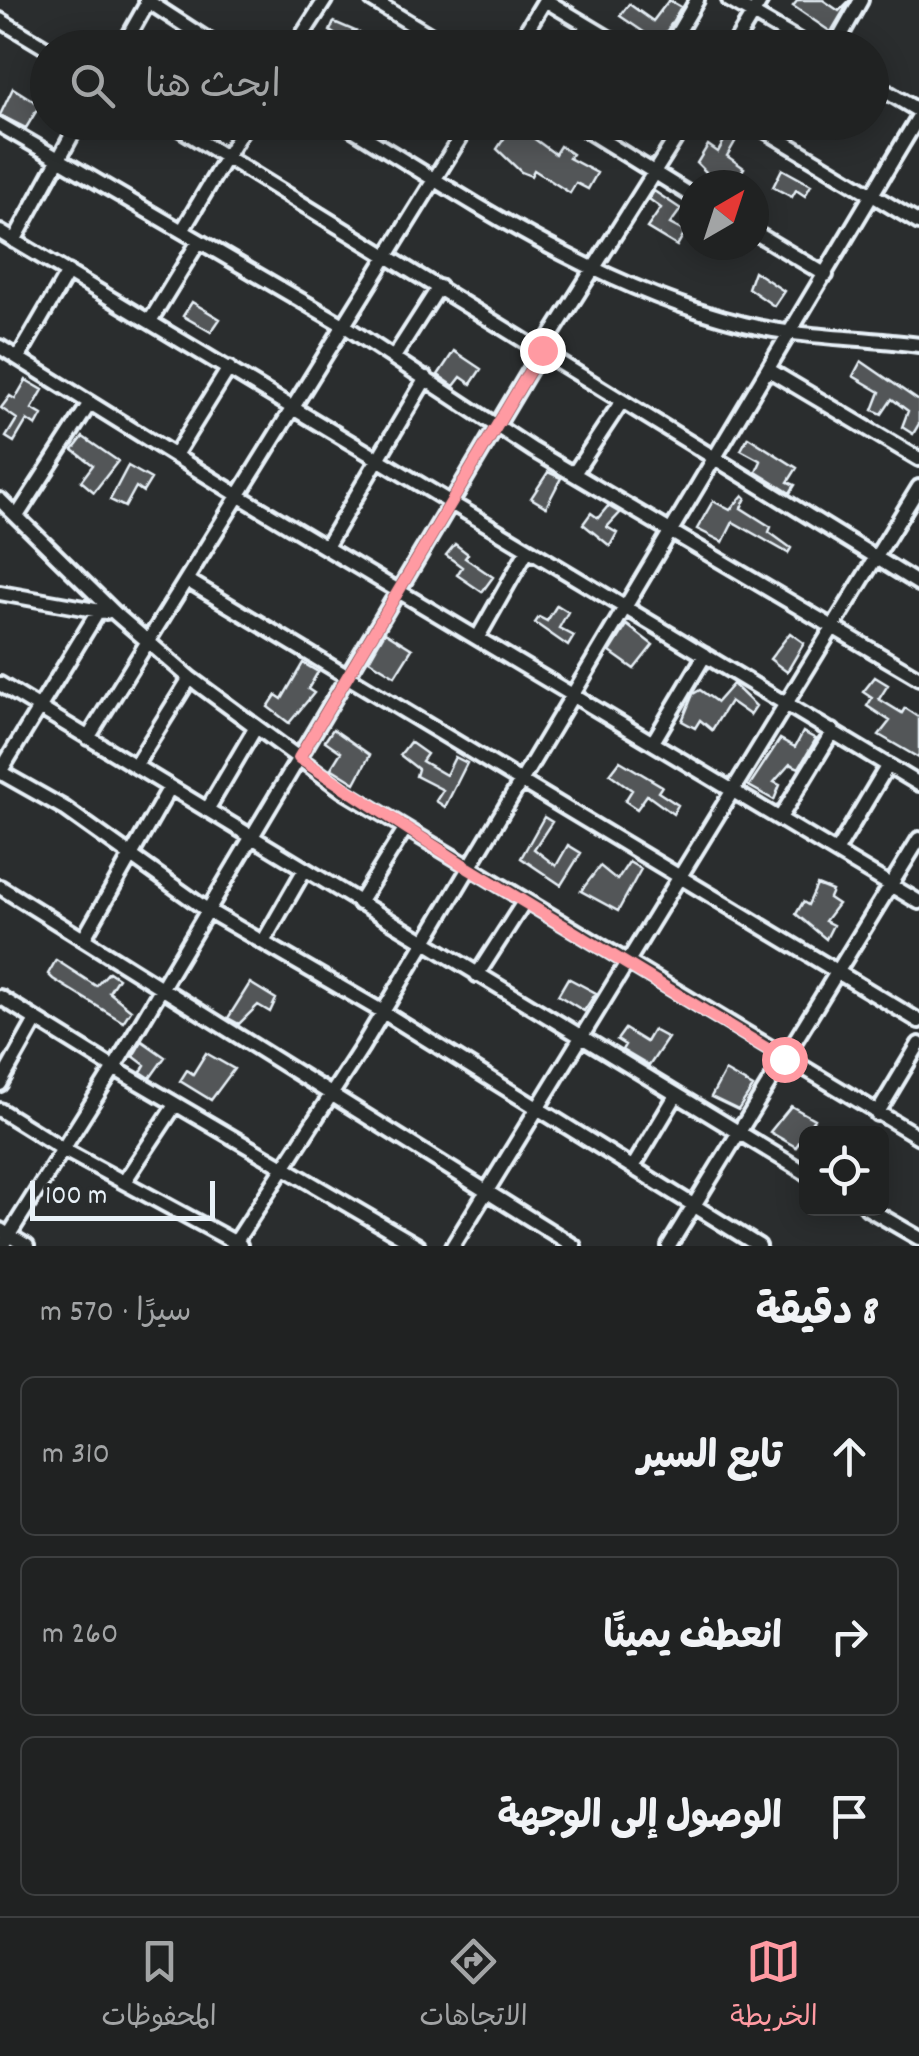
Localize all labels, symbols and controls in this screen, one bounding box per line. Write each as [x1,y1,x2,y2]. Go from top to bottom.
search box [30,30,889,140]
icon: search [65,58,120,113]
text: ابحث هنا [145,61,281,116]
north arrow [679,170,769,260]
route end [520,328,566,374]
route start [762,1037,808,1083]
map controls [799,1126,889,1216]
button: locate [799,1126,889,1216]
scale bar [30,1176,215,1220]
text: 100 m [45,1178,107,1218]
text: 8 دقيقة [756,1285,879,1345]
text: سيرًا · 570 m [40,1291,192,1337]
icon: ahead [822,1429,877,1484]
text: تابع السير [638,1432,782,1487]
text: 310 m [42,1433,110,1479]
icon: right [822,1609,877,1664]
text: انعطف يمينًا [604,1612,782,1667]
text: 260 m [42,1613,118,1659]
icon: arrive [822,1789,877,1844]
text: الوصول إلى الوجهة [497,1792,782,1847]
tab: المحفوظات [101,1934,217,2040]
tab: الاتجاهات [419,1934,528,2040]
tab: الخريطة [730,1934,818,2040]

